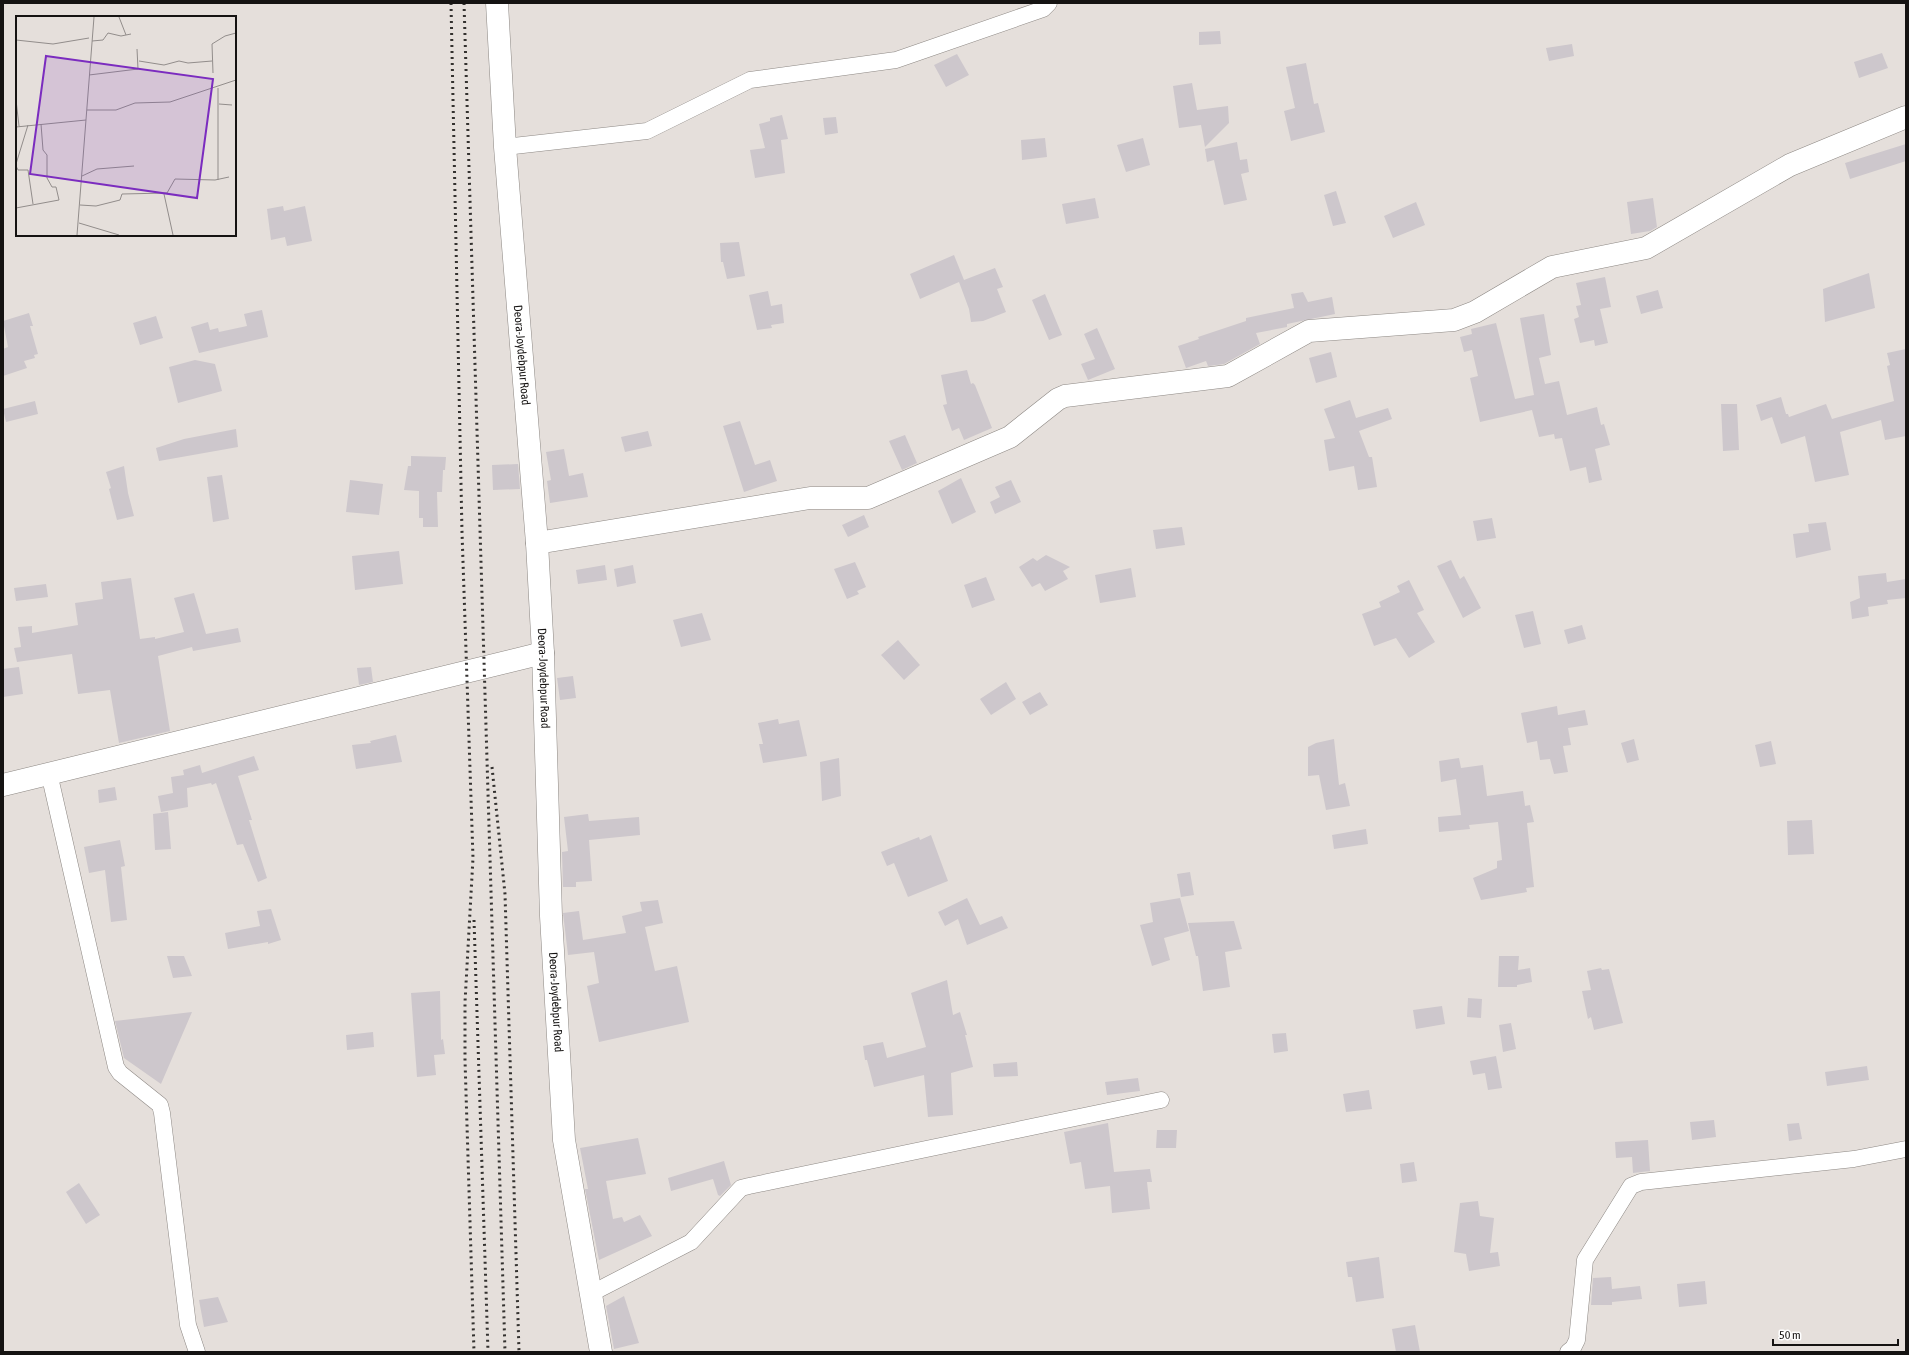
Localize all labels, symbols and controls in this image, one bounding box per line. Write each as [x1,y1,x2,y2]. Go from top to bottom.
inset map [16,16,236,236]
street label: Deora-Joydebpur Road [511,304,533,406]
street label: Deora-Joydebpur Road [535,628,552,729]
street label: Deora-Joydebpur Road [546,952,566,1053]
scale bar [1773,1321,1898,1347]
text: 50 m [1779,1328,1801,1342]

